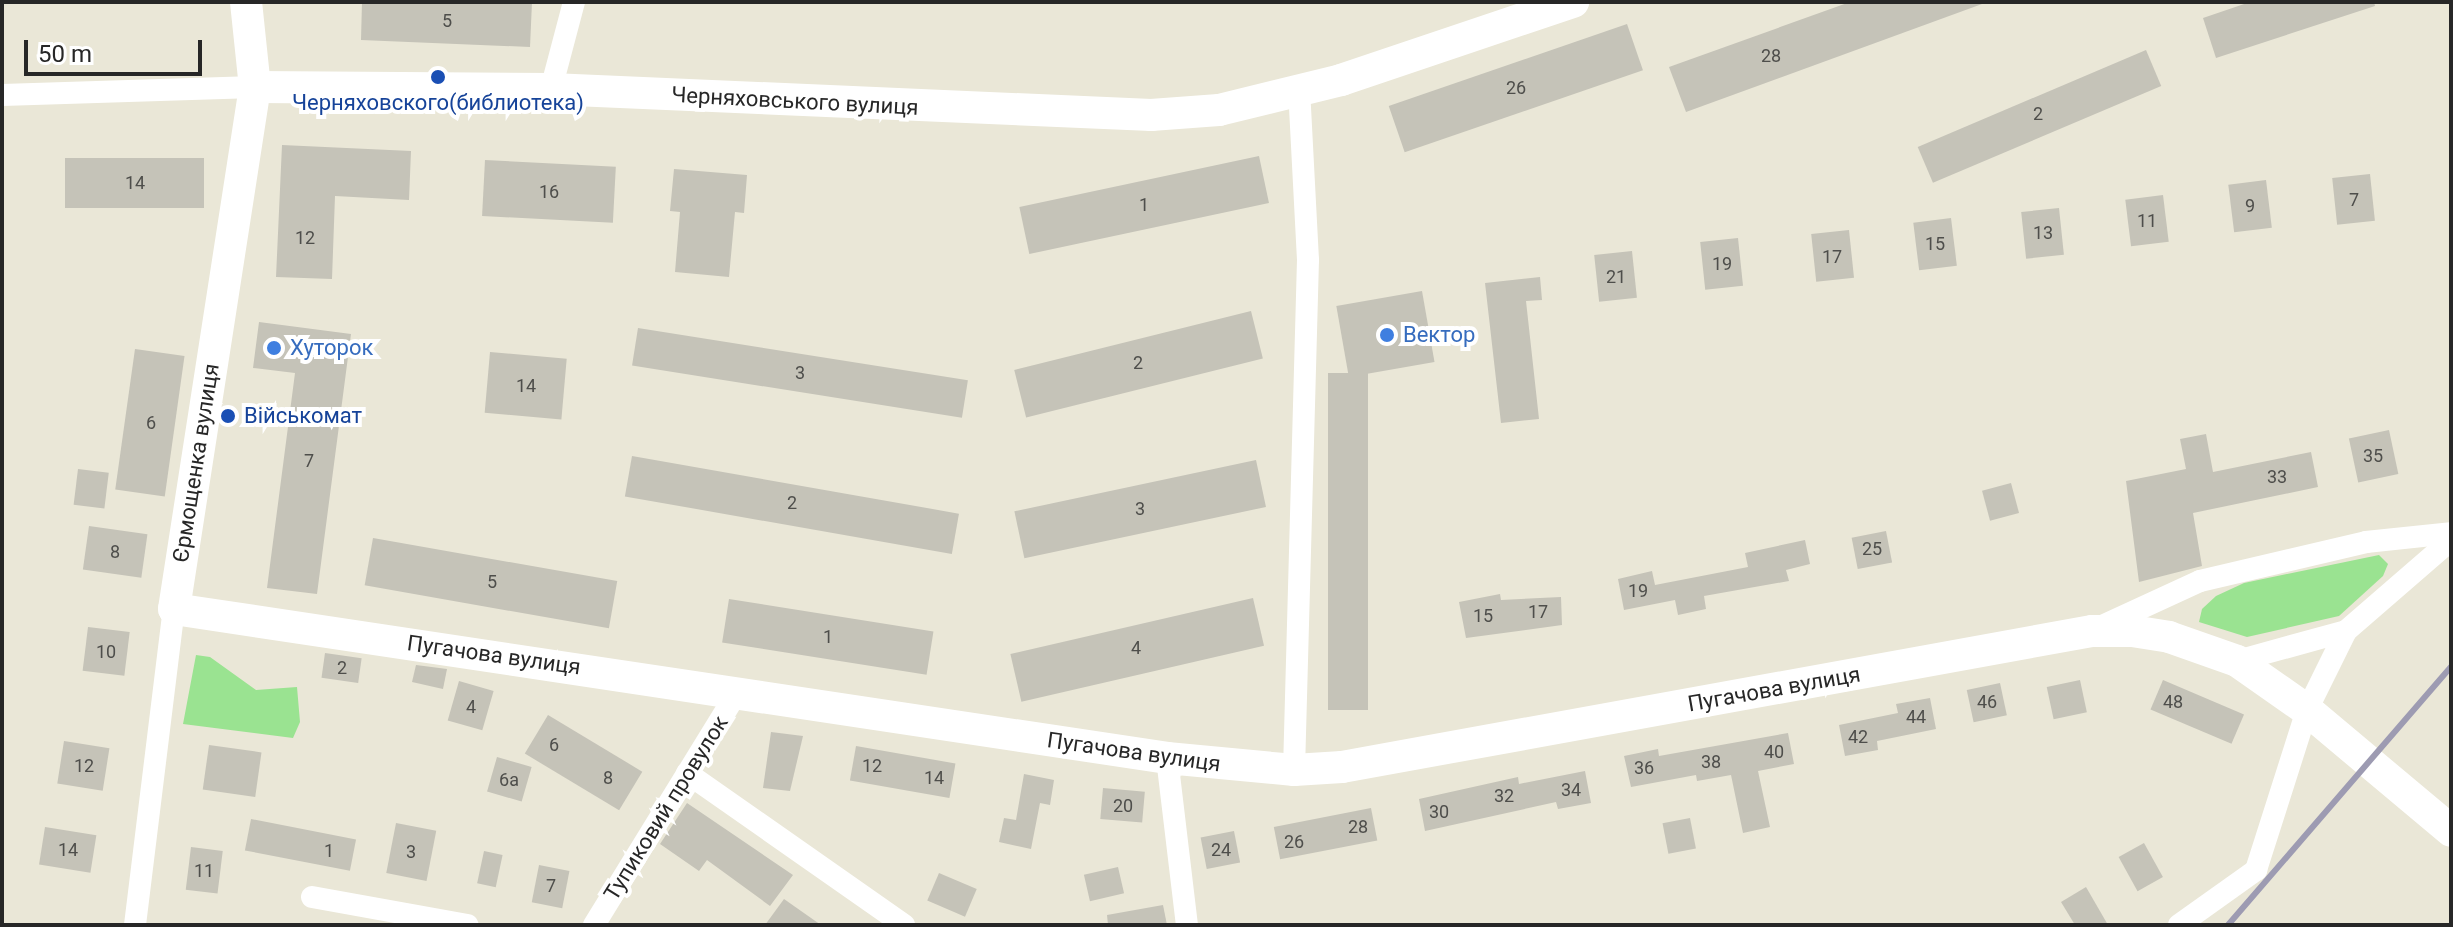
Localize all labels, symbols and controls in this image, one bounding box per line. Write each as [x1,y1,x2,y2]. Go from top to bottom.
house number: 5 [442,10,452,32]
scale bar [28,24,206,74]
text: 50 m [38,40,92,68]
house number: 28 [1761,45,1781,67]
marker: Черняховского(библиотека) [429,68,447,86]
house number: 26 [1506,77,1526,99]
street label: Черняховського вулиця [671,81,919,121]
place label: Черняховского(библиотека) [292,90,584,116]
house number: 2 [2033,103,2043,125]
house number: 14 [125,172,145,194]
house number: 16 [539,181,559,203]
house number: 7 [2349,189,2359,211]
house number: 1 [1139,194,1149,216]
house number: 9 [2245,195,2255,217]
house number: 11 [2137,210,2157,232]
house number: 13 [2033,222,2053,244]
house number: 12 [295,227,315,249]
house number: 15 [1925,233,1945,255]
house number: 17 [1822,246,1842,268]
house number: 19 [1712,253,1732,275]
house number: 21 [1606,266,1626,288]
place label: Вектор [1403,322,1475,348]
marker: Вектор [1378,326,1396,344]
place label: Хуторок [290,335,373,361]
marker: Хуторок [265,339,283,357]
house number: 2 [1133,352,1143,374]
street label: Єрмощенка вулиця [167,362,225,564]
house number: 3 [795,362,805,384]
house number: 14 [516,375,536,397]
place label: Військомат [244,403,362,429]
marker: Військомат [219,407,237,425]
house number: 6 [146,412,156,434]
house number: 35 [2363,445,2383,467]
house number: 7 [304,450,314,472]
house number: 33 [2267,466,2287,488]
house number: 2 [787,492,797,514]
house number: 3 [1135,498,1145,520]
house number: 25 [1862,538,1882,560]
house number: 8 [110,541,120,563]
house number: 5 [487,571,497,593]
house number: 19 [1628,580,1648,602]
house number: 17 [1528,601,1548,623]
house number: 15 [1473,605,1493,627]
house number: 1 [823,626,833,648]
street label: Пугачова вулиця [406,630,582,680]
house number: 4 [1131,637,1141,659]
house number: 10 [96,641,116,663]
house number: 2 [337,657,347,679]
street label: Пугачова вулиця [1686,661,1862,717]
house number: 46 [1977,691,1997,713]
house number: 48 [2163,691,2183,713]
house number: 4 [466,696,476,718]
house number: 44 [1906,706,1926,728]
street label: Тупиковий провулок [598,711,734,905]
house number: 42 [1848,726,1868,748]
street label: Пугачова вулиця [1046,727,1222,777]
house number: 6 [549,734,559,756]
house number: 40 [1764,741,1784,763]
house number: 38 [1701,751,1721,773]
house number: 12 [74,755,94,777]
house number: 12 [862,755,882,777]
house number: 36 [1634,757,1654,779]
house number: 8 [603,767,613,789]
house number: 14 [924,767,944,789]
house number: 6а [499,769,519,791]
house number: 34 [1561,779,1581,801]
house number: 32 [1494,785,1514,807]
house number: 20 [1113,795,1133,817]
house number: 30 [1429,801,1449,823]
house number: 28 [1348,816,1368,838]
house number: 26 [1284,831,1304,853]
house number: 14 [58,839,78,861]
house number: 24 [1211,839,1231,861]
house number: 1 [324,840,334,862]
house number: 3 [406,841,416,863]
house number: 11 [194,860,214,882]
house number: 7 [546,875,556,897]

